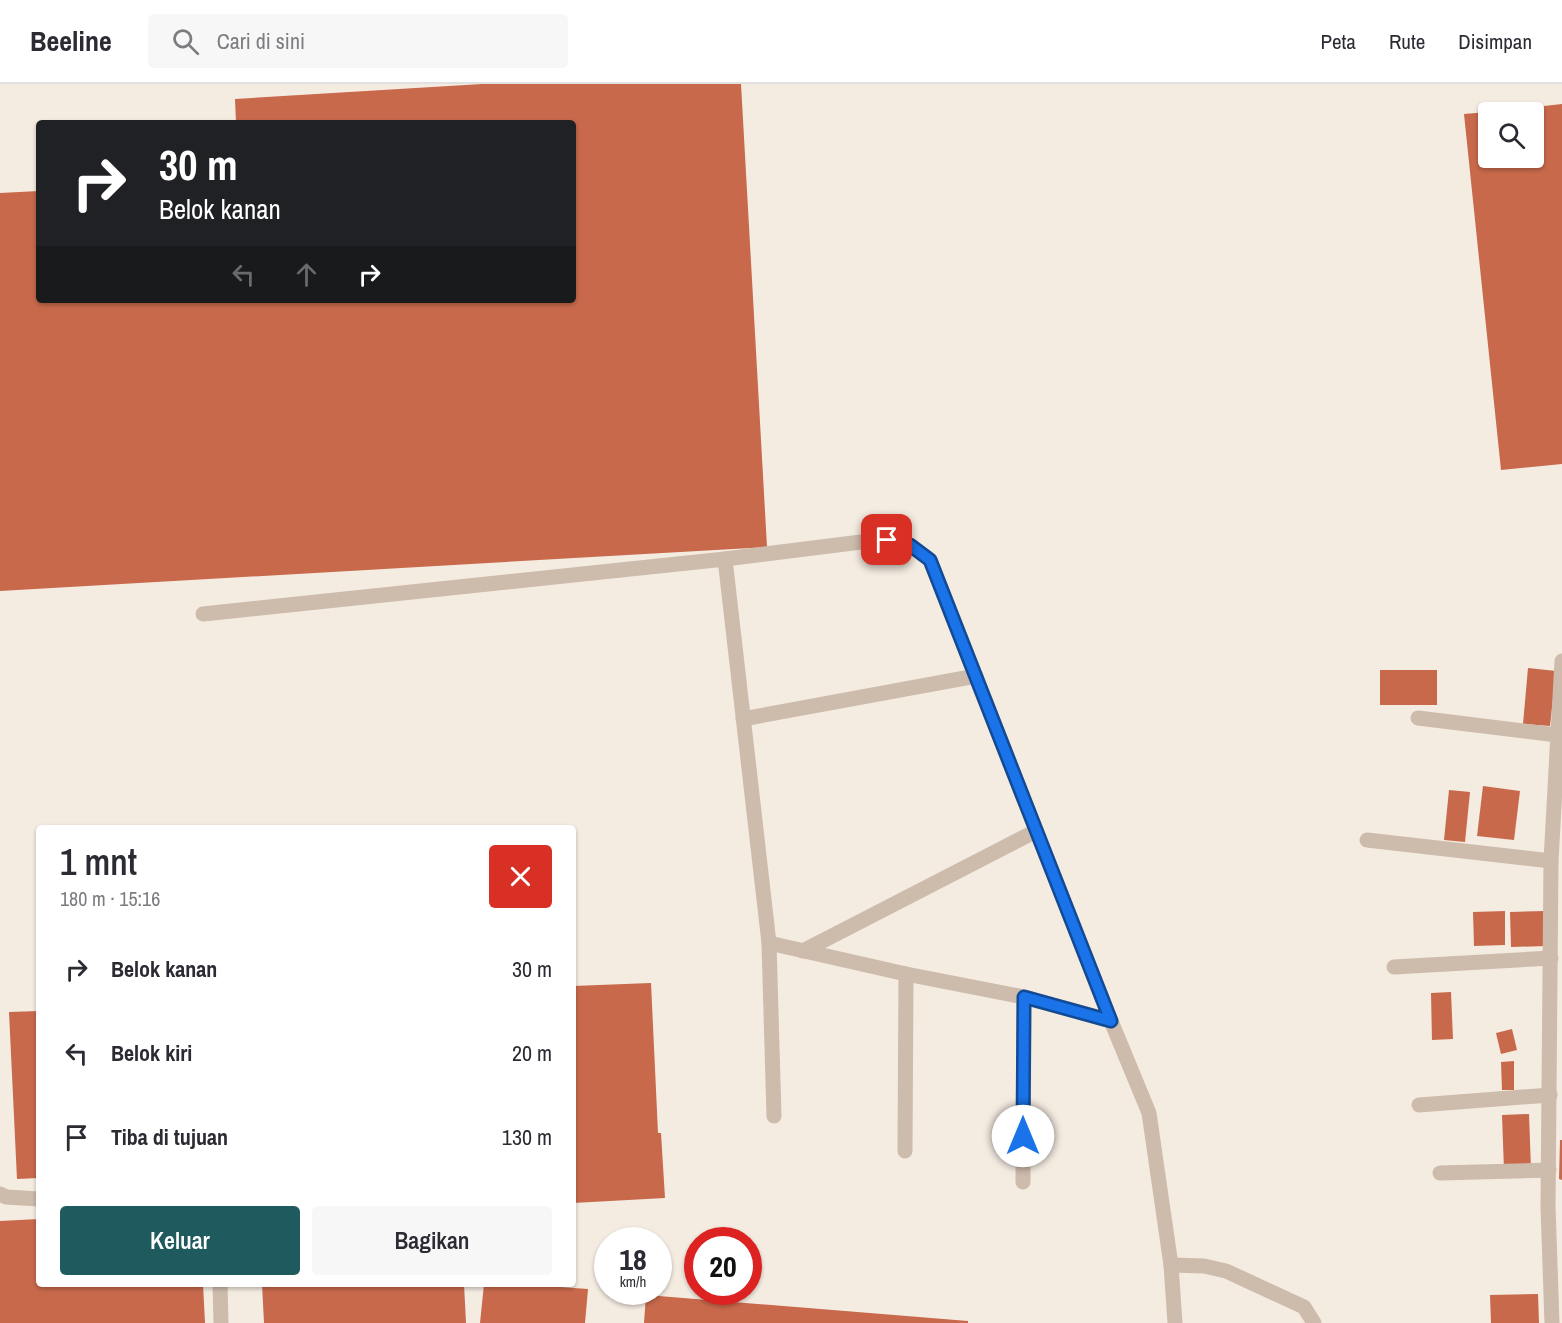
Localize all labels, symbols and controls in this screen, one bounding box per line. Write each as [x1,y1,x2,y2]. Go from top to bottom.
search box [148,14,568,68]
text: Beeline [30,22,112,60]
icon: search [169,25,202,58]
text: Cari di sini [217,26,305,56]
text: Peta [1320,27,1356,56]
text: Rute [1389,27,1425,56]
text: Disimpan [1458,27,1532,56]
map controls [1478,102,1544,168]
button: search [1478,102,1544,168]
text: 30 m [159,137,238,193]
icon: right [60,144,138,222]
text: Belok kanan [159,191,281,227]
icon: left [227,258,260,291]
icon: ahead [290,258,323,291]
icon: right [353,258,386,291]
pin [861,514,912,565]
icon: arrive [870,523,903,556]
text: 1 mnt [60,838,137,886]
button: close [489,845,552,908]
text: 180 m · 15:16 [60,885,160,912]
icon: right [60,953,93,986]
text: Belok kanan [111,954,217,984]
text: 30 m [512,954,552,984]
icon: left [60,1037,93,1070]
text: Belok kiri [111,1038,192,1068]
text: 20 m [512,1038,552,1068]
position arrow [991,1104,1055,1168]
icon: arrive [60,1121,93,1154]
text: Tiba di tujuan [111,1122,228,1152]
text: 130 m [502,1122,552,1152]
button: Keluar [60,1206,300,1275]
button: Bagikan [312,1206,552,1275]
speed limit sign: 20 [684,1227,762,1305]
text: 18 [619,1239,647,1279]
text: km/h [620,1271,646,1292]

